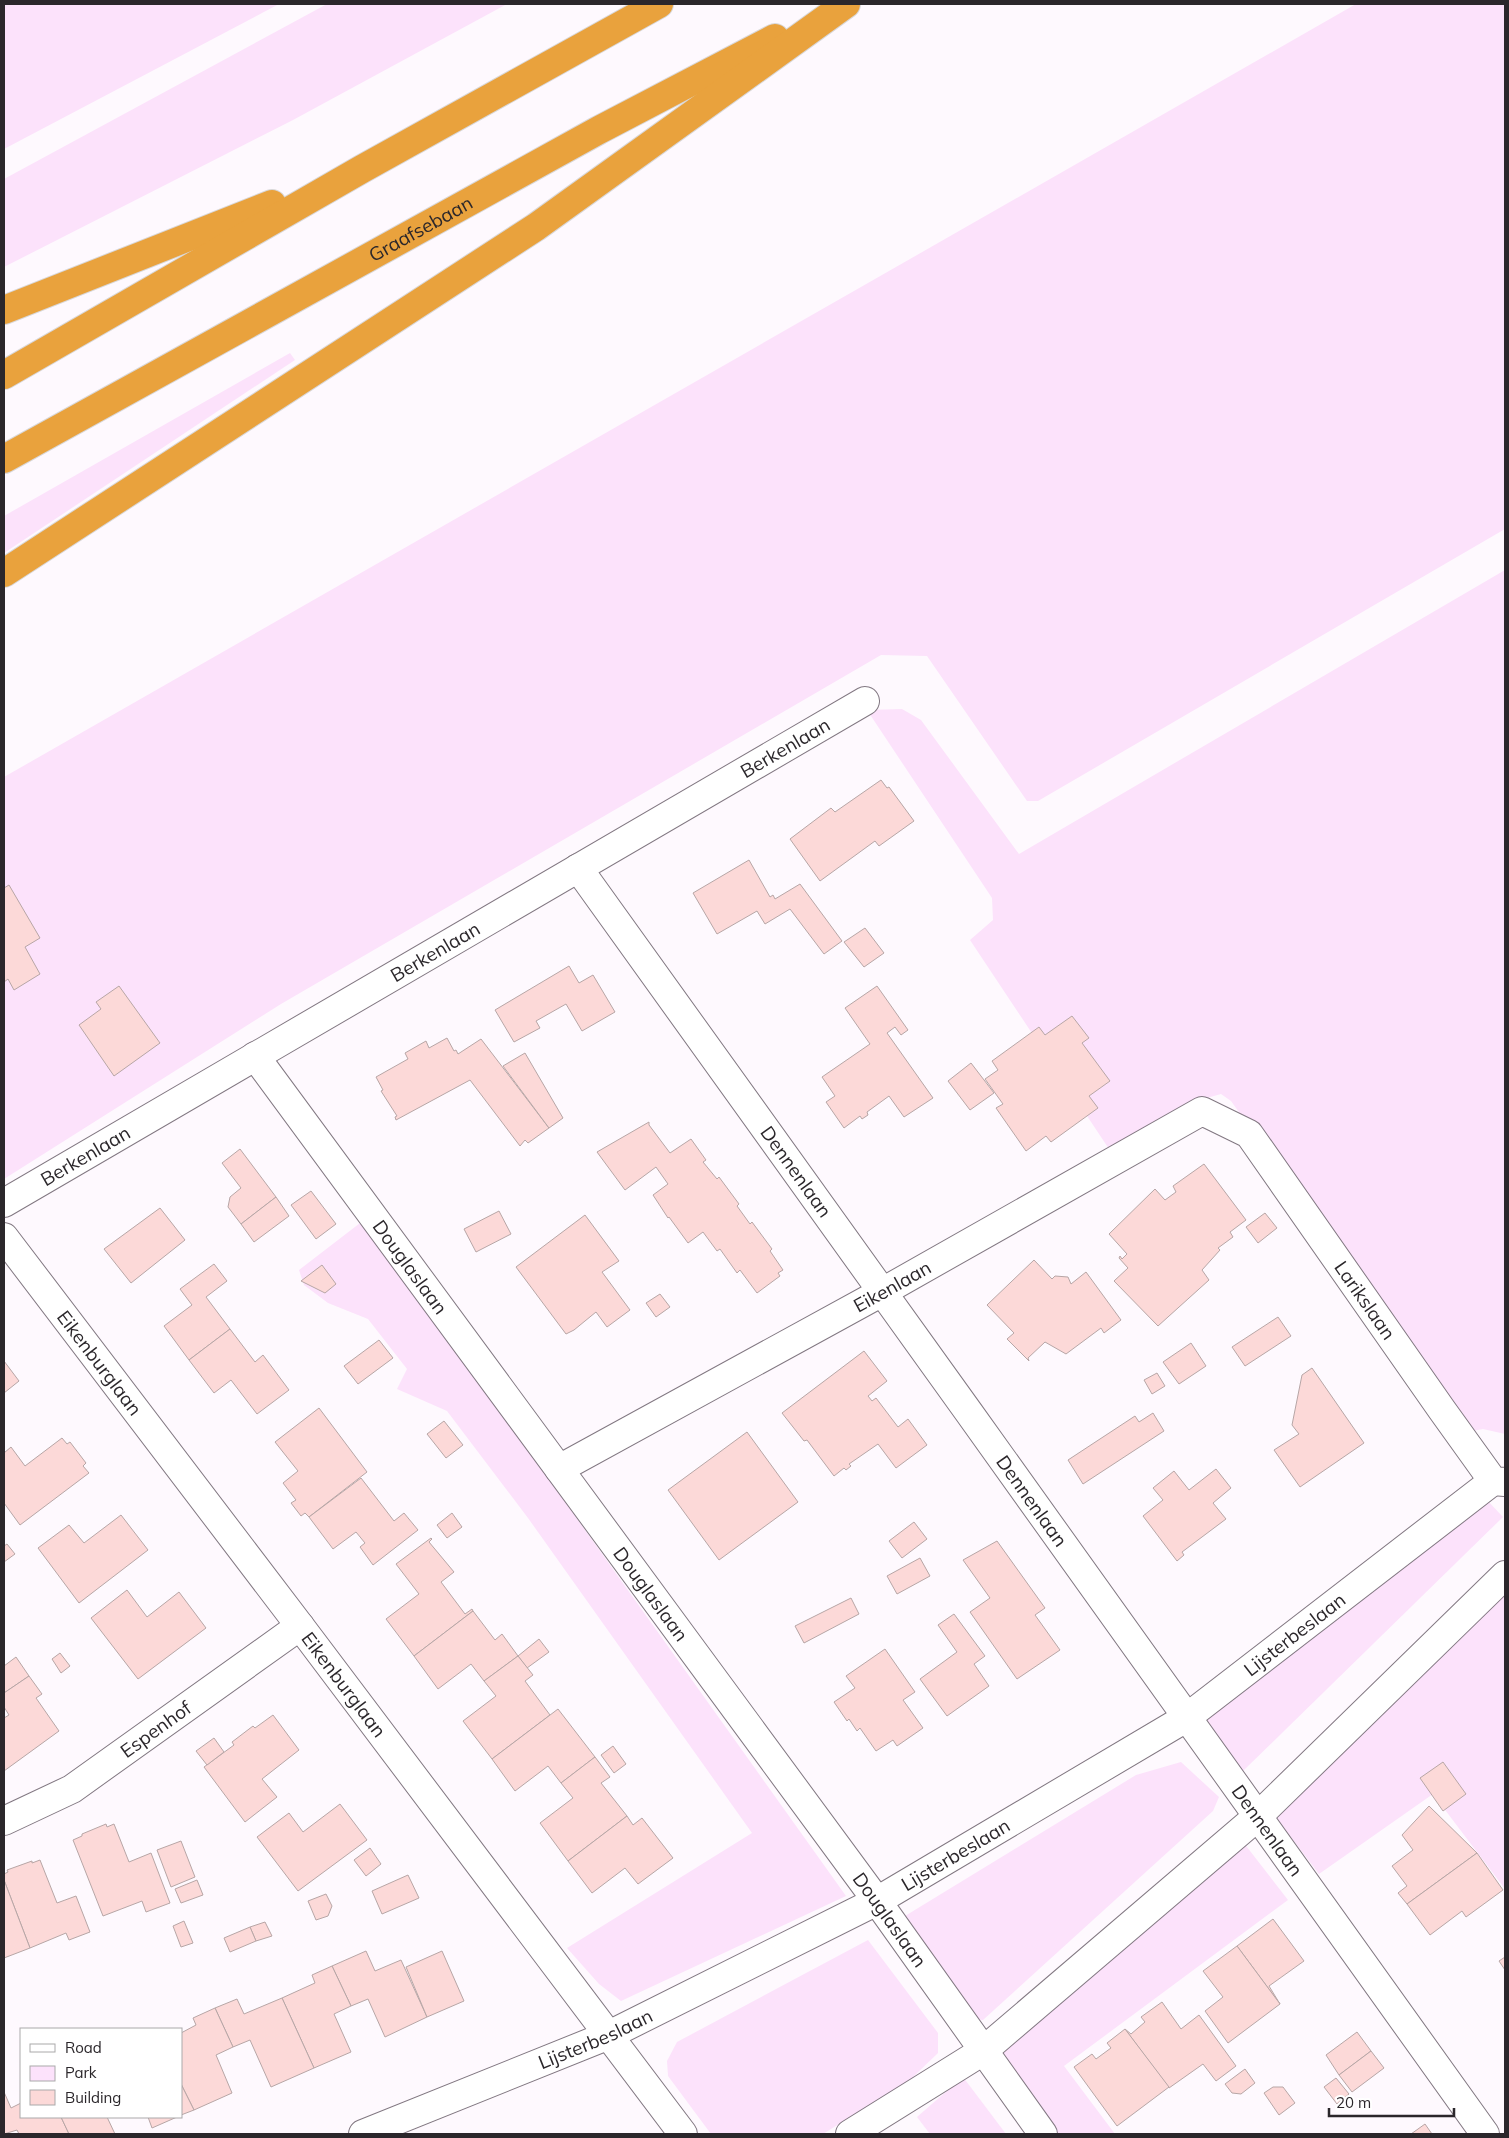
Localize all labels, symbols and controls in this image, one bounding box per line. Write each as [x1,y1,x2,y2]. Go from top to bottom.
street label: Graafsebaan [364,190,477,267]
street label: Berkenlaan [736,712,834,783]
street label: Berkenlaan [386,916,484,987]
street label: Berkenlaan [36,1120,134,1191]
street label: Dennenlaan [756,1121,837,1222]
street label: Douglaslaan [368,1215,453,1319]
street label: Eikenlaan [849,1255,935,1317]
street label: Larikslaan [1329,1256,1401,1344]
street label: Eikenburglaan [52,1305,147,1420]
street label: Dennenlaan [991,1451,1073,1551]
street label: Douglaslaan [608,1542,694,1646]
street label: Lijsterbeslaan [1239,1587,1350,1681]
street label: Eikenburglaan [297,1627,392,1742]
street label: Espenhof [115,1695,196,1763]
street label: Dennenlaan [1227,1780,1308,1881]
street label: Lijsterbeslaan [897,1813,1014,1896]
street label: Douglaslaan [848,1867,932,1972]
street label: Lijsterbeslaan [535,2003,656,2074]
legend [20,2028,182,2118]
text: Road [65,2038,102,2057]
text: Park [65,2063,97,2082]
scale bar [1329,2086,1454,2118]
text: Building [65,2088,121,2107]
text: 20 m [1336,2093,1371,2112]

